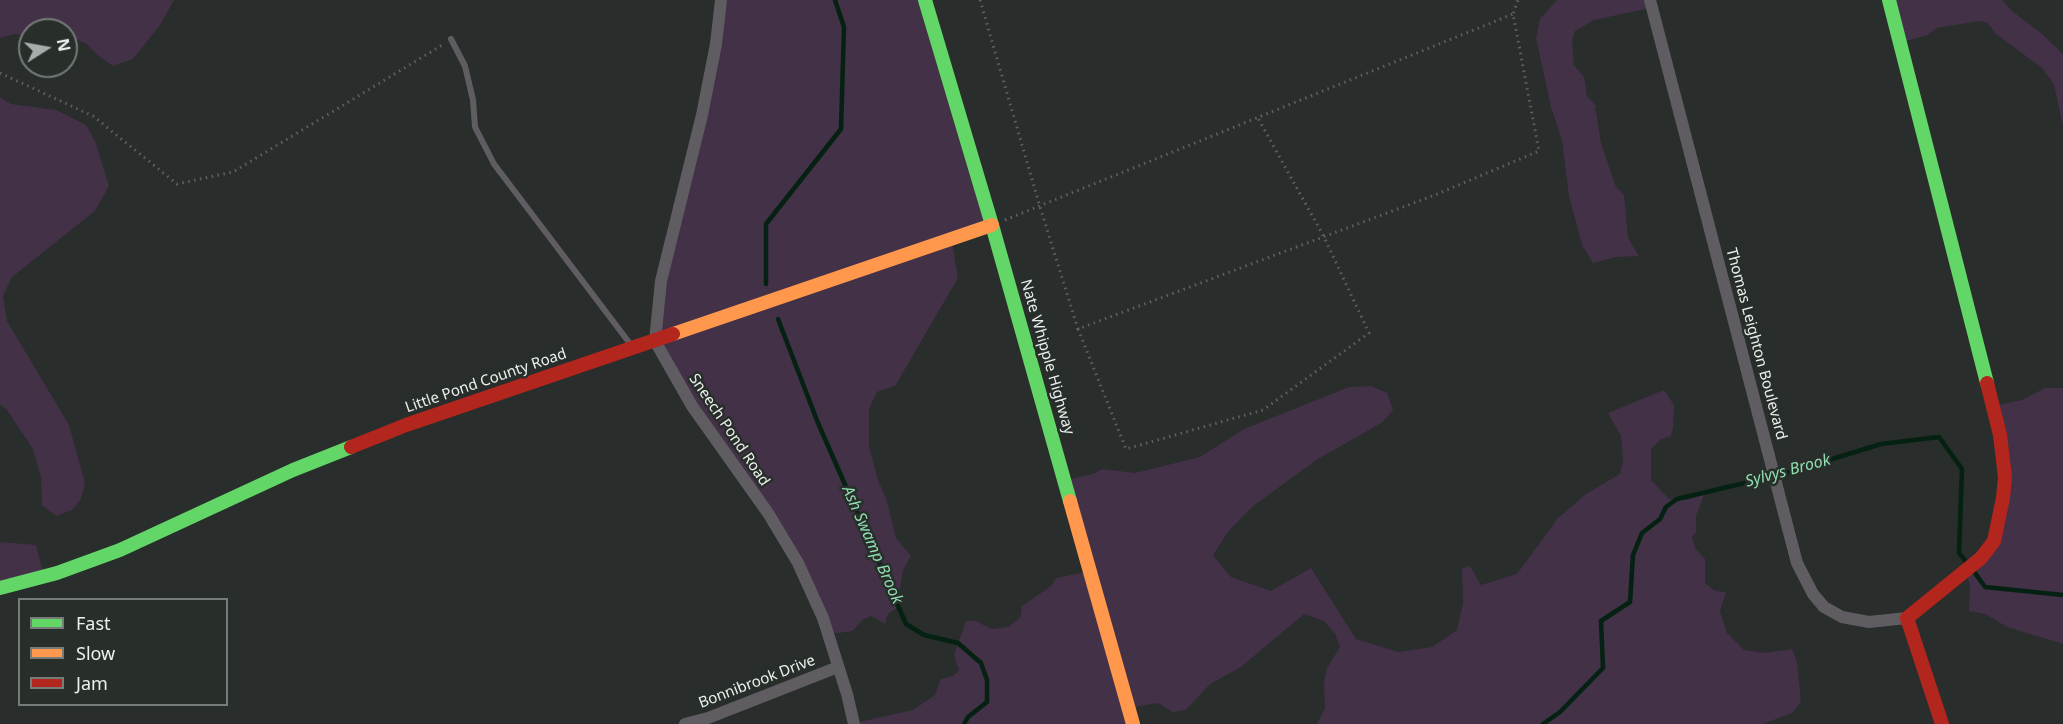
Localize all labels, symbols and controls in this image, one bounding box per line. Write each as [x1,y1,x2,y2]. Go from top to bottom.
north arrow [18,18,78,78]
text: N [52,36,76,53]
street label: Thomas Leighton Boulevard [1722,246,1790,442]
street label: Nate Whipple Highway [1016,277,1078,437]
street label: Little Pond County Road [403,345,569,417]
street label: Sneech Pond Road [685,371,773,489]
water label: Sylvys Brook [1743,450,1833,492]
water label: Ash Swamp Brook [837,483,907,607]
legend [18,598,228,706]
text: Fast [76,611,111,635]
text: Slow [76,641,115,665]
street label: Bonnibrook Drive [696,651,818,713]
text: Jam [76,671,108,695]

